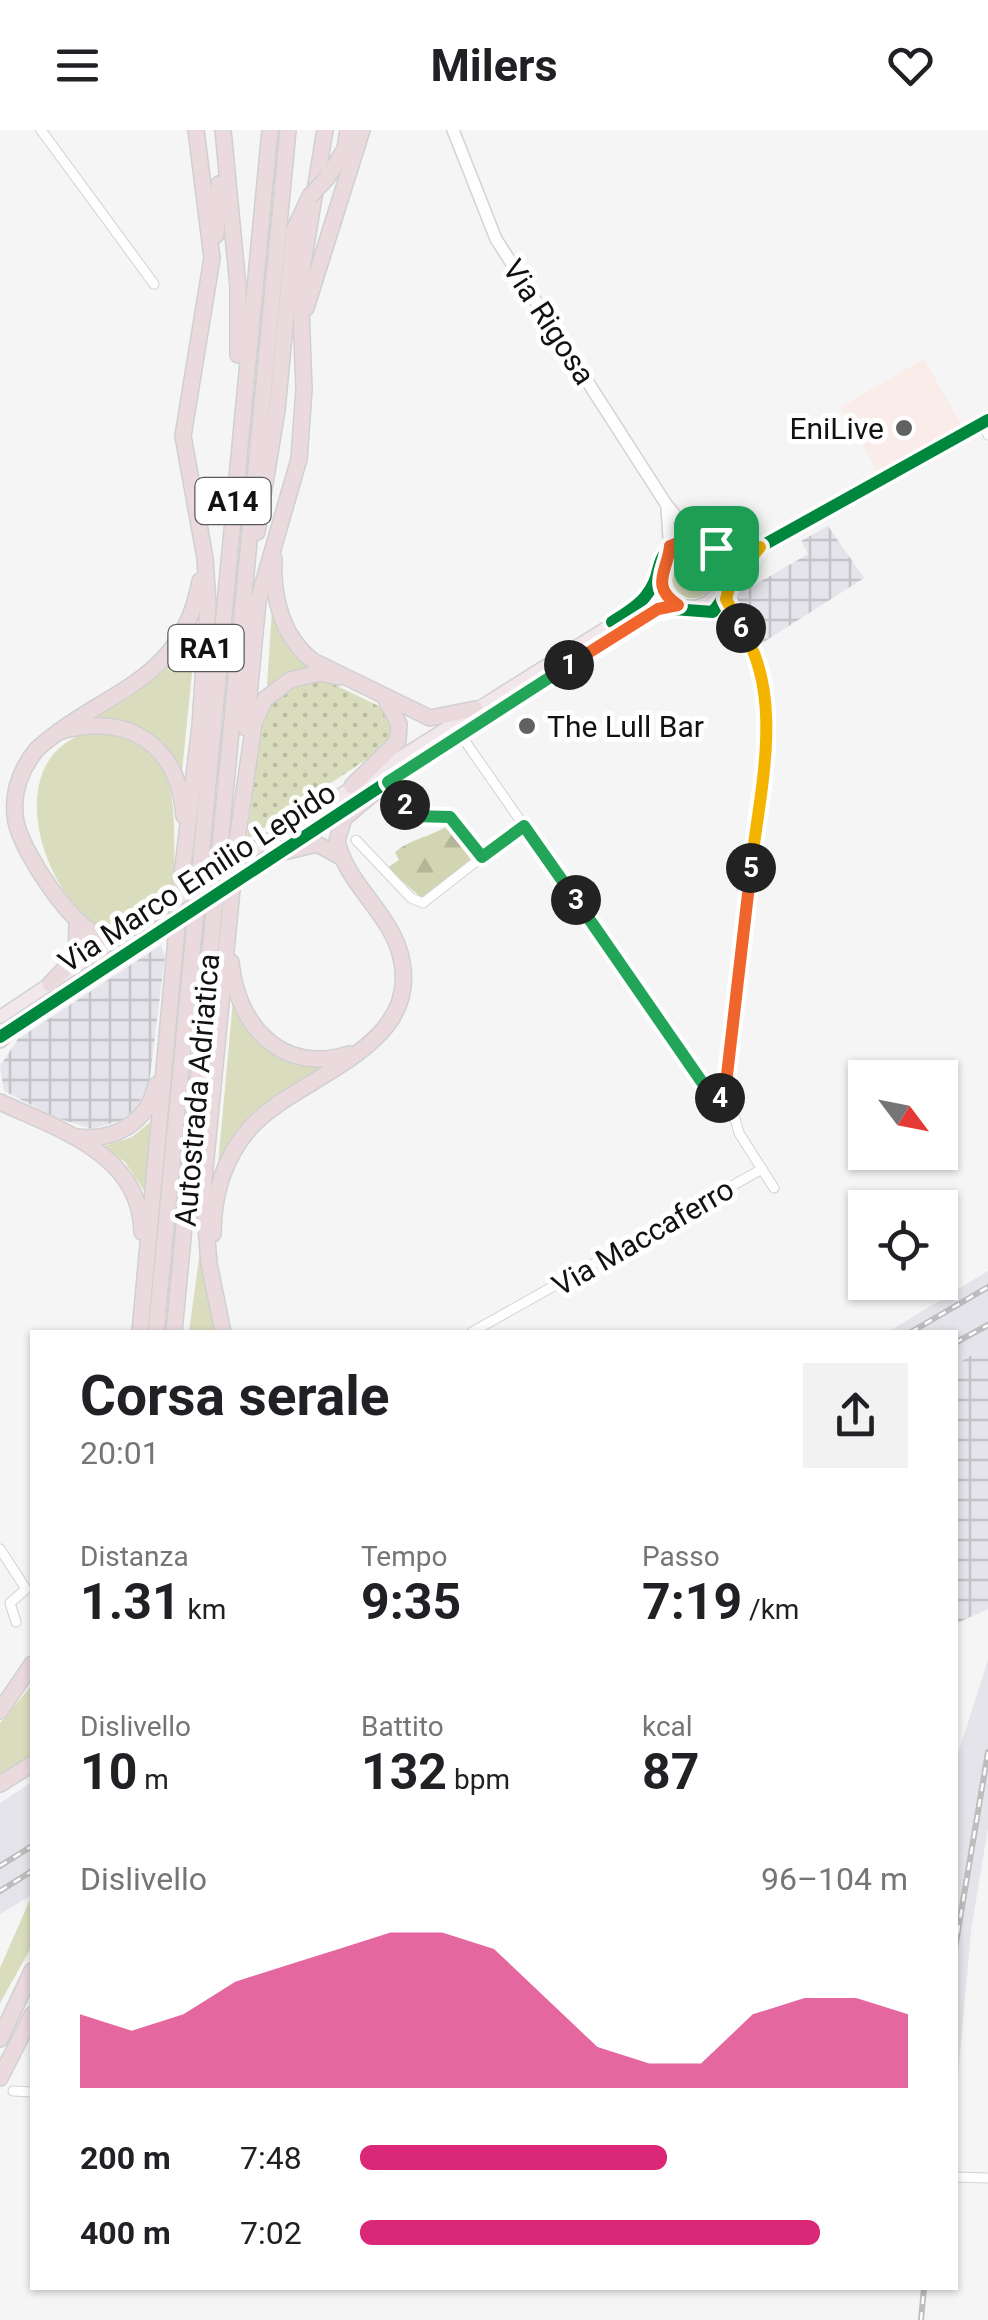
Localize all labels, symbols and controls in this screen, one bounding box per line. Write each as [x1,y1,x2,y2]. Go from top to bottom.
icon: menu [50,38,105,93]
icon: heart [883,38,938,93]
text: Milers [430,39,558,92]
street label: Via Rigosa [496,253,602,391]
place label: EniLive [789,411,884,446]
marker: EniLive [893,417,915,439]
road number: A14 [196,478,270,524]
pin [674,506,759,591]
icon: arrive [689,521,744,576]
pin: 6 [716,603,766,653]
text: 6 [733,611,749,644]
road number: RA1 [168,625,244,671]
pin: 1 [544,640,594,690]
text: 1 [561,648,577,681]
place label: The Lull Bar [547,709,704,744]
marker: The Lull Bar [516,715,538,737]
street label: Via Marco Emilio Lepido [52,774,342,980]
pin: 2 [380,780,430,830]
text: 2 [397,788,413,821]
pin: 5 [726,843,776,893]
text: 5 [743,851,759,884]
pin: 3 [551,875,601,925]
text: 3 [568,883,584,916]
street label: Autostrada Adriatica [168,952,226,1228]
north arrow [848,1060,958,1170]
map controls [848,1060,958,1300]
pin: 4 [695,1073,745,1123]
text: 4 [712,1081,728,1114]
street label: Via Maccaferro [546,1171,740,1303]
button: locate [848,1190,958,1300]
button: share [803,1363,908,1468]
text: Corsa serale [80,1364,389,1428]
text: 20:01 [80,1434,160,1472]
text: Distanza [80,1540,189,1573]
text: Tempo [361,1540,447,1573]
text: Passo [642,1540,720,1573]
text: 1.31 [80,1573,181,1631]
text: 9:35 [361,1573,461,1631]
text: 7:19 [642,1573,742,1631]
text: km [181,1593,226,1626]
text: /km [742,1593,799,1626]
text: Dislivello [80,1710,191,1743]
text: Battito [361,1710,444,1743]
text: kcal [642,1710,693,1743]
text: 10 [80,1743,137,1801]
text: 132 [361,1743,447,1801]
text: 87 [642,1743,699,1801]
text: m [137,1763,169,1796]
text: bpm [447,1763,510,1796]
text: Dislivello [80,1860,207,1898]
text: 96–104 m [761,1860,908,1898]
text: 200 m [80,2139,171,2177]
text: 7:48 [240,2139,302,2177]
text: 400 m [80,2214,171,2252]
text: 7:02 [240,2214,302,2252]

